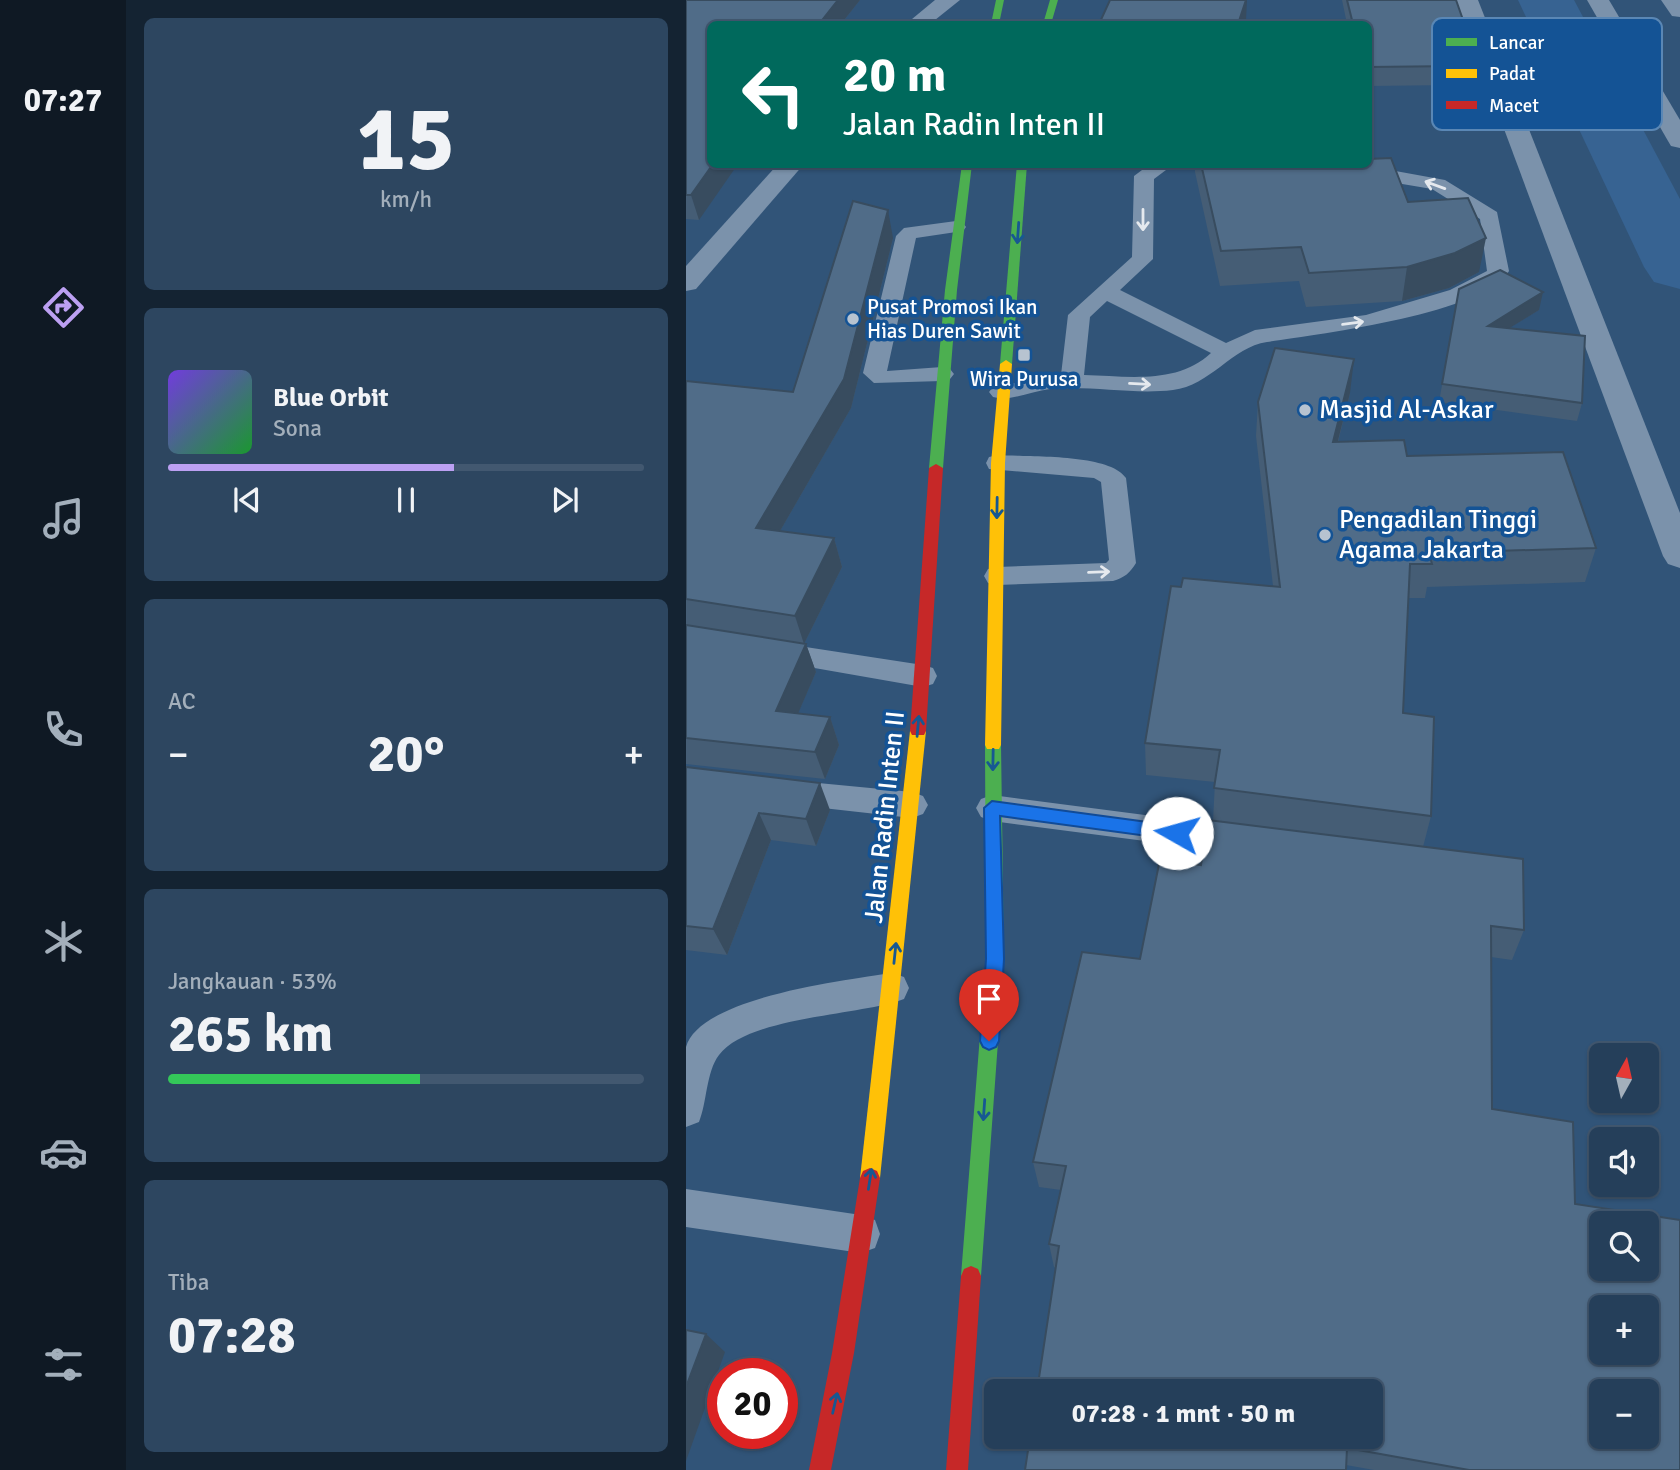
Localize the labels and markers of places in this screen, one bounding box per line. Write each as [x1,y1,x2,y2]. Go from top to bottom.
place label: Pusat Promosi Ikan Hias Duren Sawit [867,294,1038,344]
marker: Pusat Promosi Ikan Hias Duren Sawit [845,311,861,327]
marker: Wira Purusa [1016,347,1032,363]
place label: Wira Purusa [970,366,1078,392]
place label: Masjid Al-Askar [1319,394,1494,426]
marker: Masjid Al-Askar [1297,402,1313,418]
place label: Pengadilan Tinggi Agama Jakarta [1339,504,1537,566]
marker: Pengadilan Tinggi Agama Jakarta [1317,527,1333,543]
pin [959,969,1019,1041]

